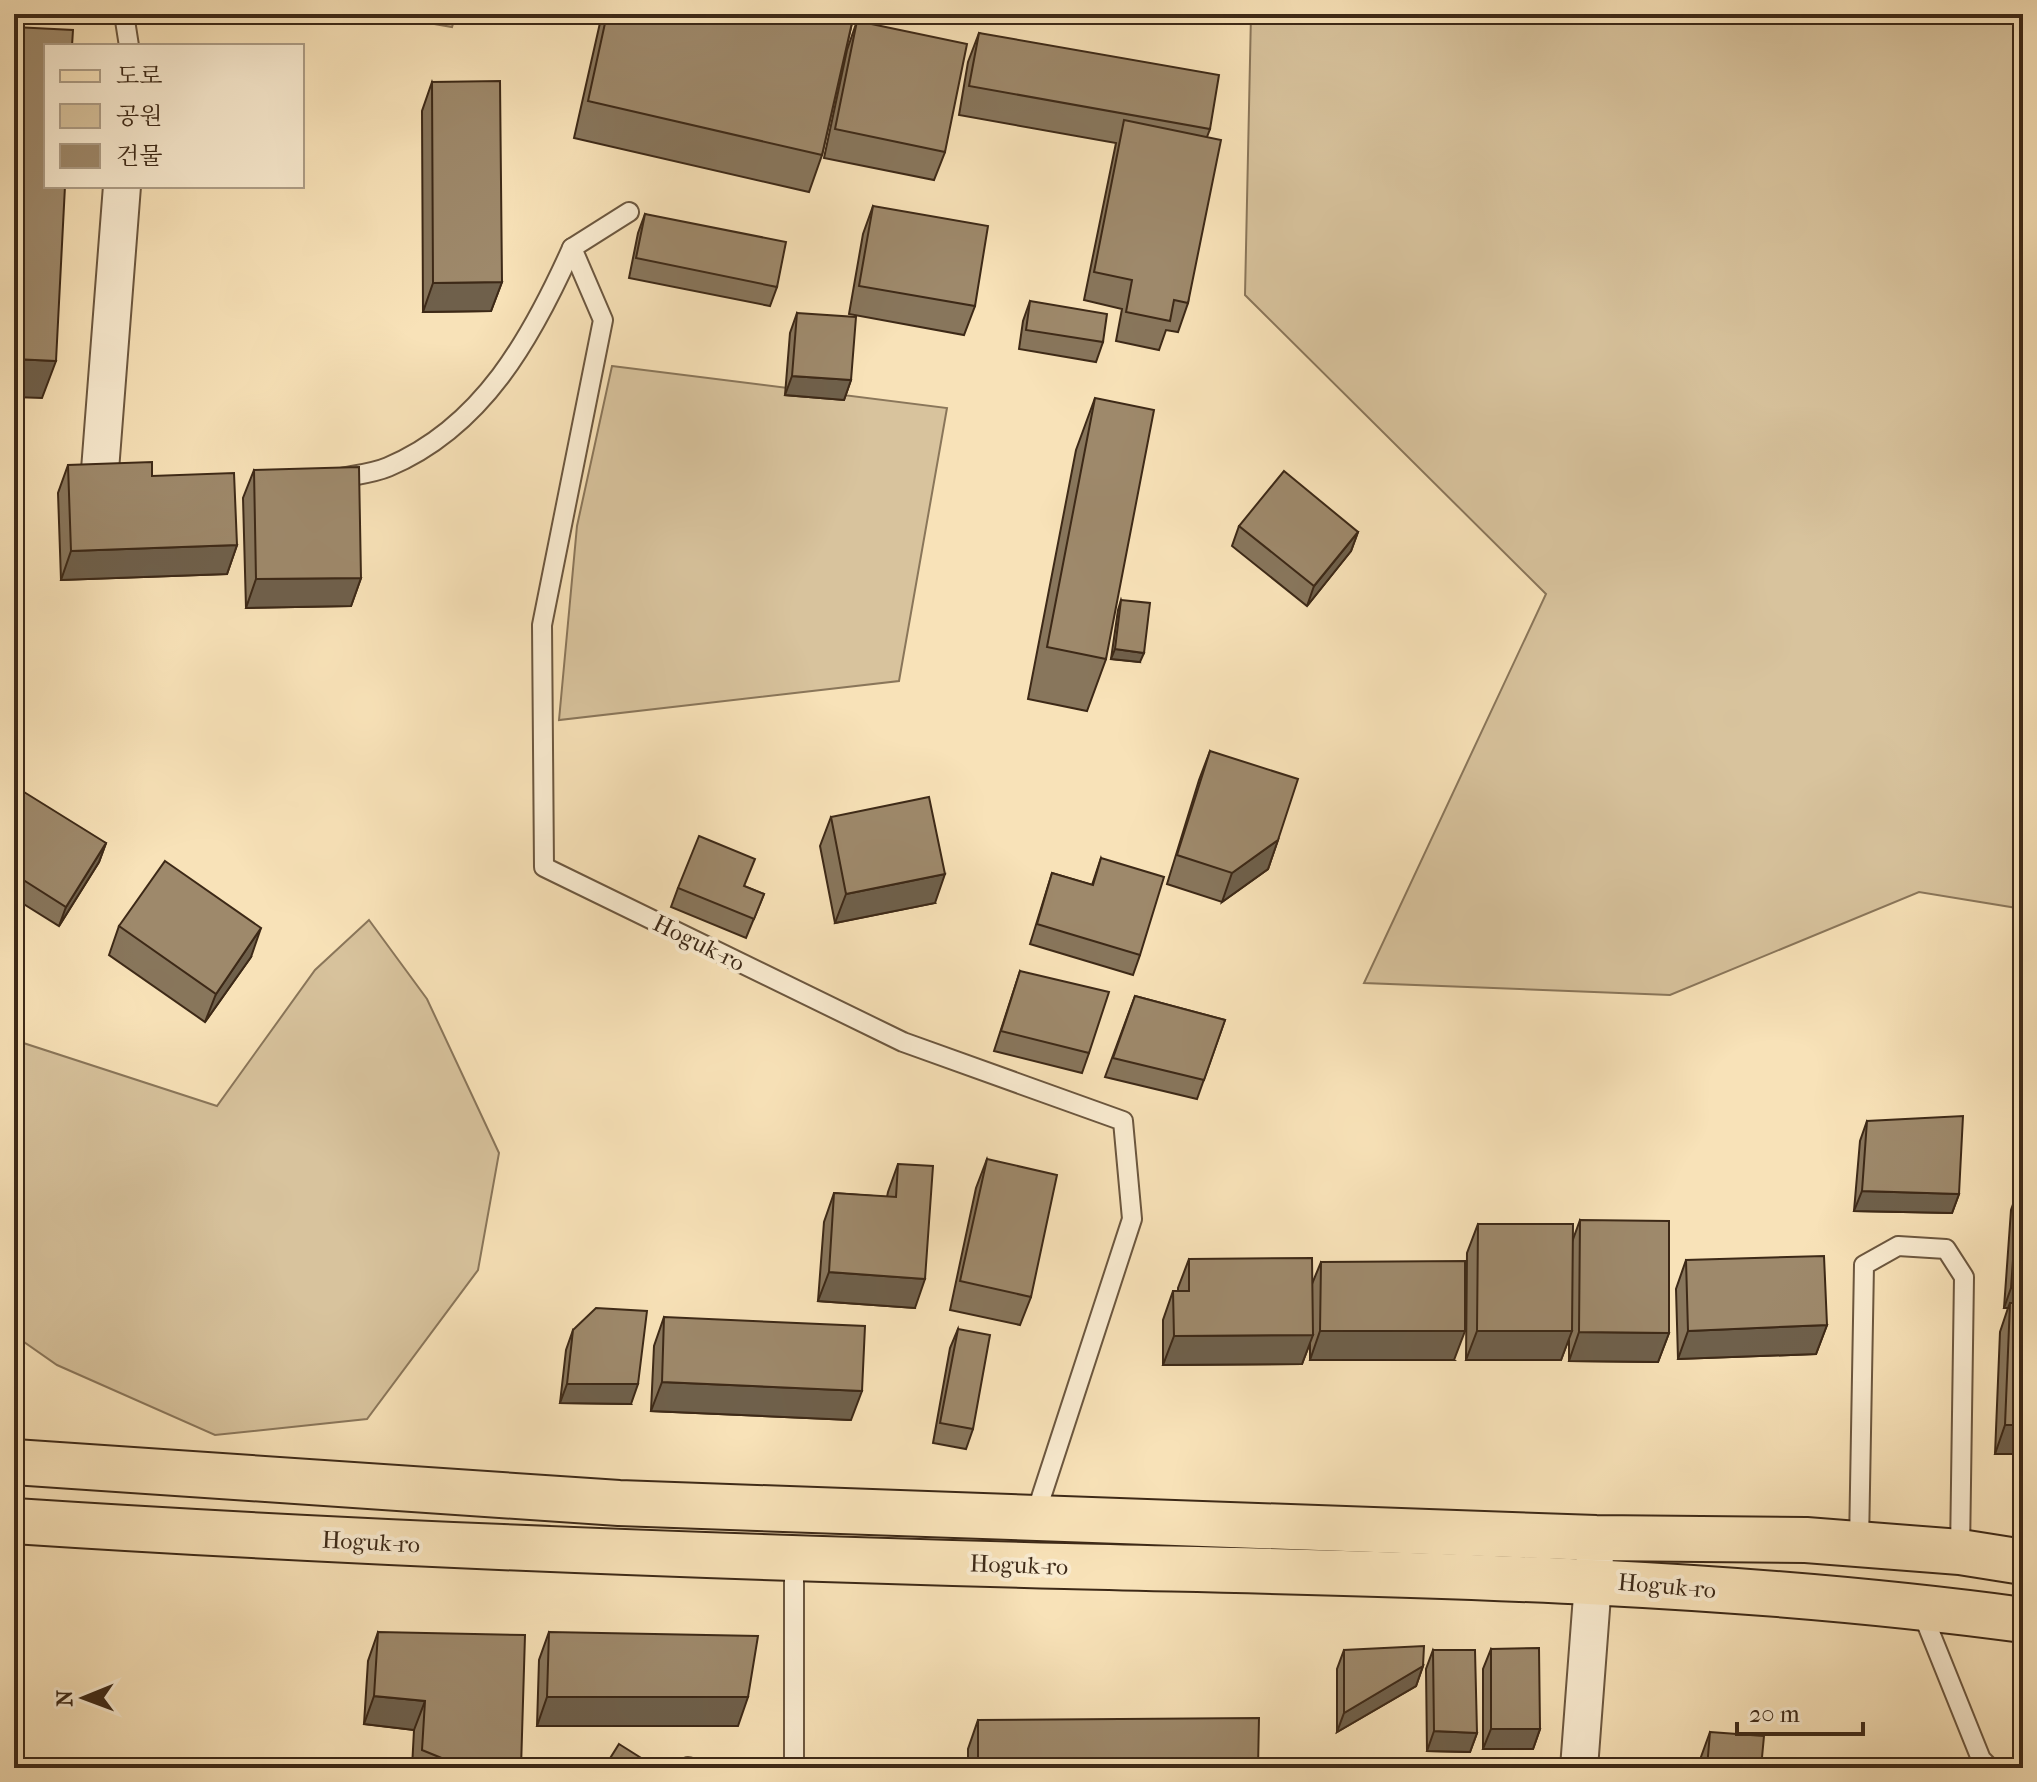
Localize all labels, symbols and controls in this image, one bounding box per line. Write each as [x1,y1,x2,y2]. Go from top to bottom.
legend [44,44,304,188]
text: 도로 [116,62,162,90]
text: 공원 [116,102,162,130]
text: 건물 [116,142,162,170]
street label: Hoguk-ro [649,909,749,977]
street label: Hoguk-ro [321,1525,421,1559]
street label: Hoguk-ro [969,1549,1069,1581]
street label: Hoguk-ro [1617,1568,1717,1604]
north arrow [44,1658,124,1738]
scale bar [1737,1686,1863,1736]
text: N [52,1689,78,1707]
text: 20 m [1749,1700,1800,1728]

